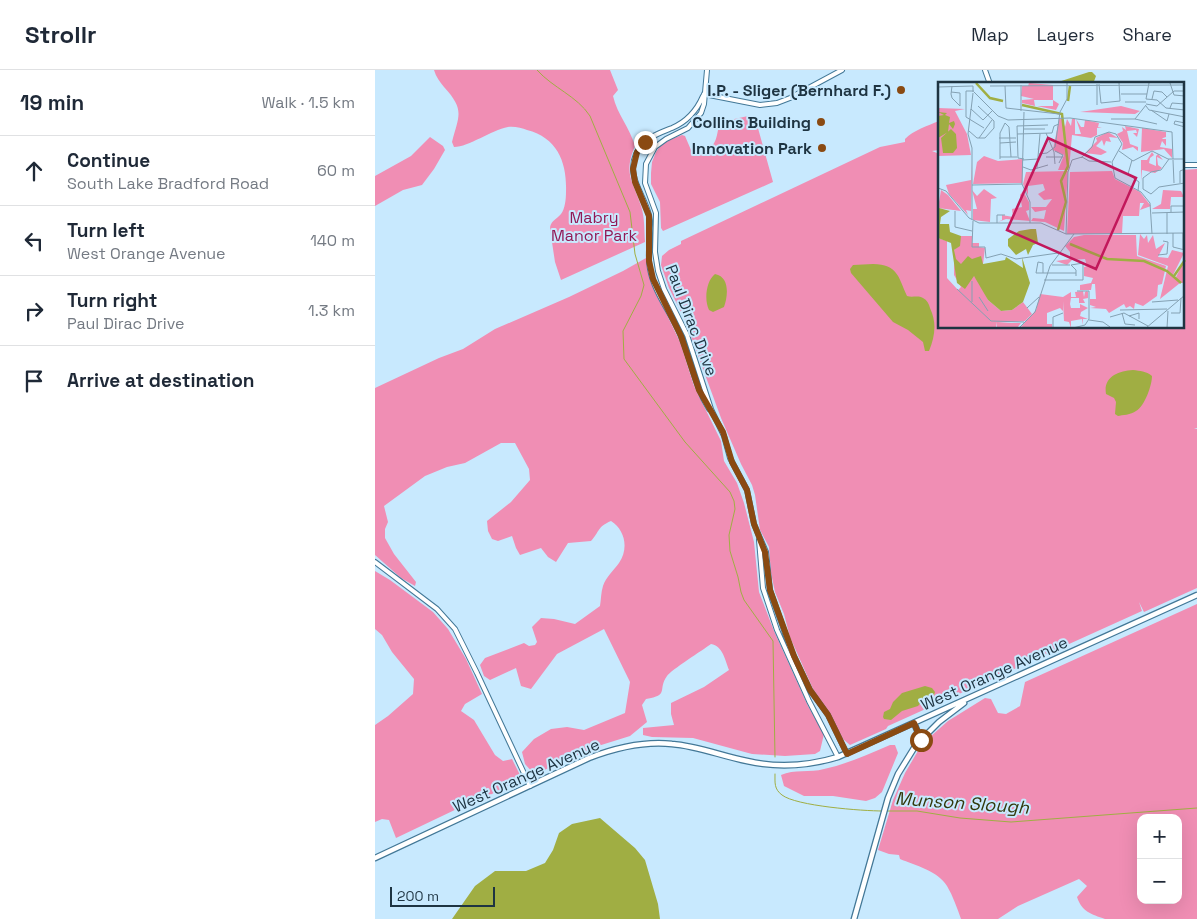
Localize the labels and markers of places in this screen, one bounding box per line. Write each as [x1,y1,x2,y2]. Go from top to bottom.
place label: I.P. - Sliger (Bernhard F.) [707,80,891,101]
marker: I.P. - Sliger (Bernhard F.) [895,84,907,96]
place label: Collins Building [692,112,811,133]
marker: Collins Building [815,116,827,128]
place label: Innovation Park [692,138,812,159]
marker: Innovation Park [816,142,828,154]

